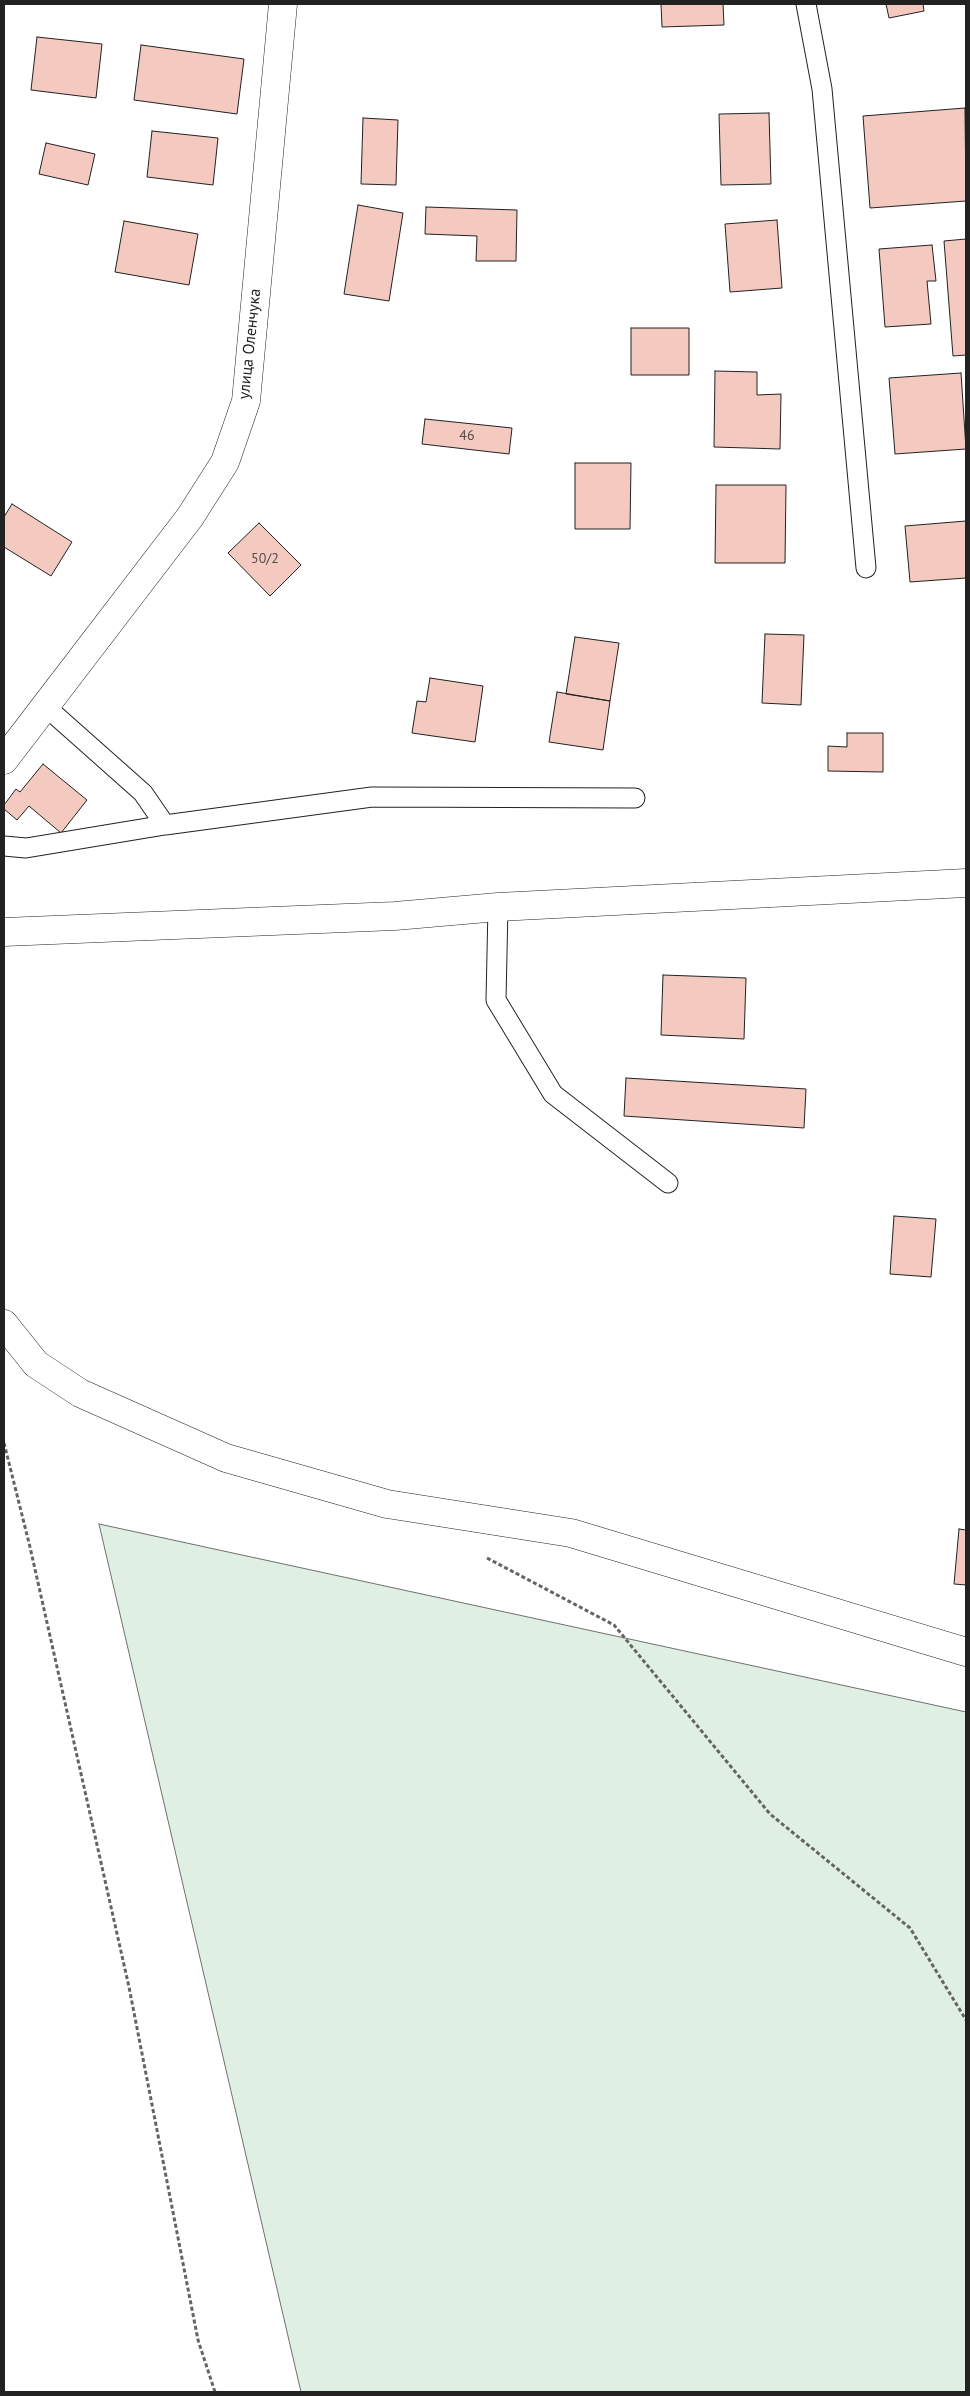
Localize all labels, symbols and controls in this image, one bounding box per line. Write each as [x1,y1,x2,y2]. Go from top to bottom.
street label: улица Оленчука [235,288,265,400]
house number: 46 [459,428,475,444]
house number: 50/2 [251,551,279,567]

